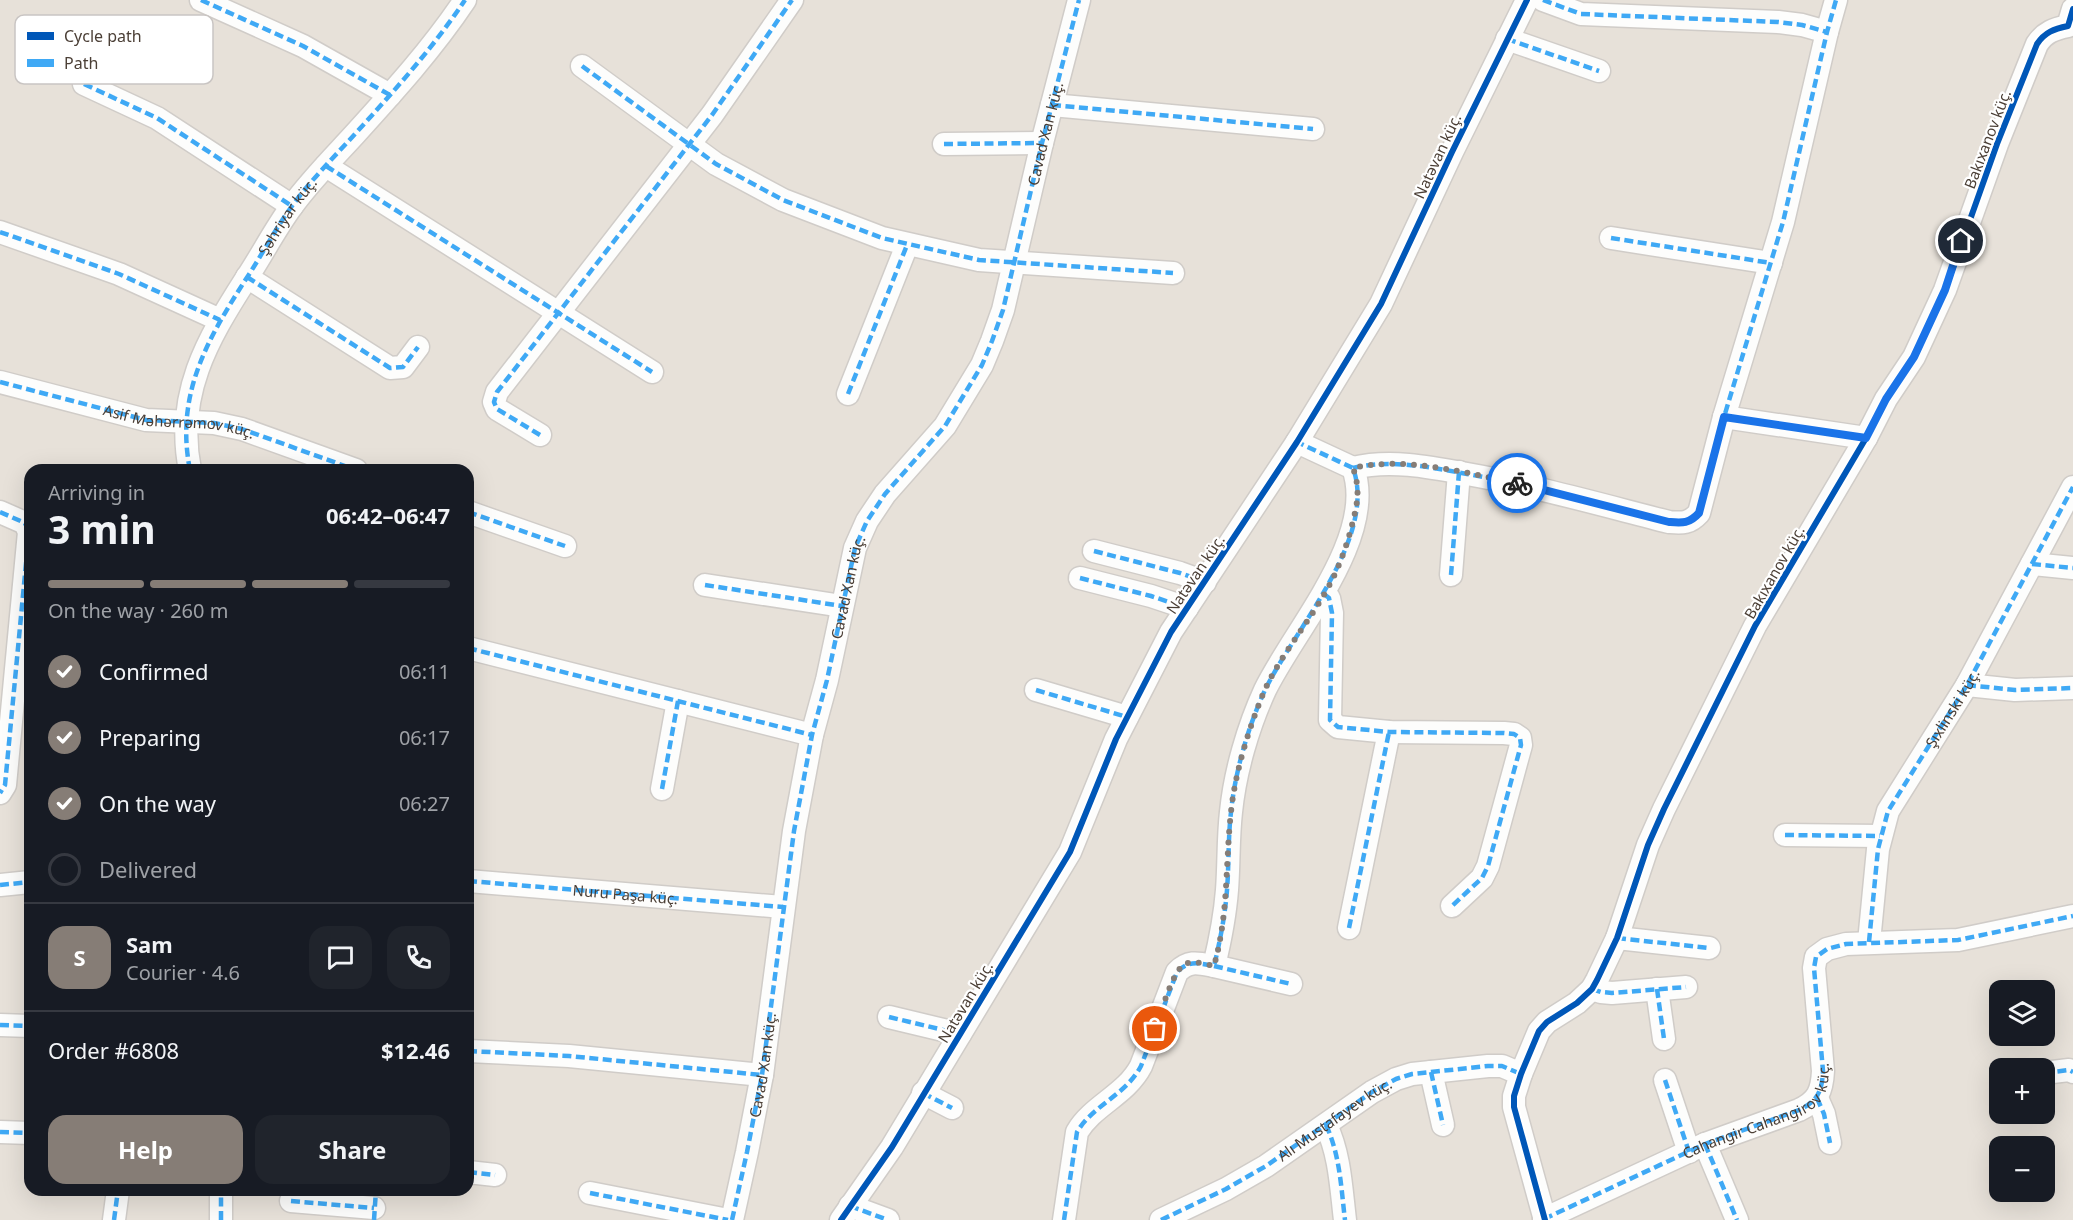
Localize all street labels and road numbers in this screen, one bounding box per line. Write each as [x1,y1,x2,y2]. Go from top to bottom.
street label: Cavad Xan küç. [1022,80,1067,187]
street label: Bakıxanov küç. [1959,87,2015,191]
street label: Natəvan küç. [1409,110,1465,202]
street label: Şəhriyar küç. [253,173,321,259]
street label: Asif Məhərrəmov küç. [101,399,258,443]
street label: Bakıxanov küç. [1739,522,1809,622]
street label: Natəvan küç. [1161,531,1229,617]
street label: Cavad Xan küç. [826,532,870,641]
street label: Şıxlinski küç. [1920,665,1984,751]
street label: Nuru Paşa küç. [572,880,679,908]
street label: Natəvan küç. [933,958,997,1046]
street label: Cavad Xan küç. [744,1011,780,1119]
street label: Cahangir Cahangirov küç. [1679,1062,1833,1163]
street label: Alı Mustafayev küç. [1273,1073,1395,1165]

